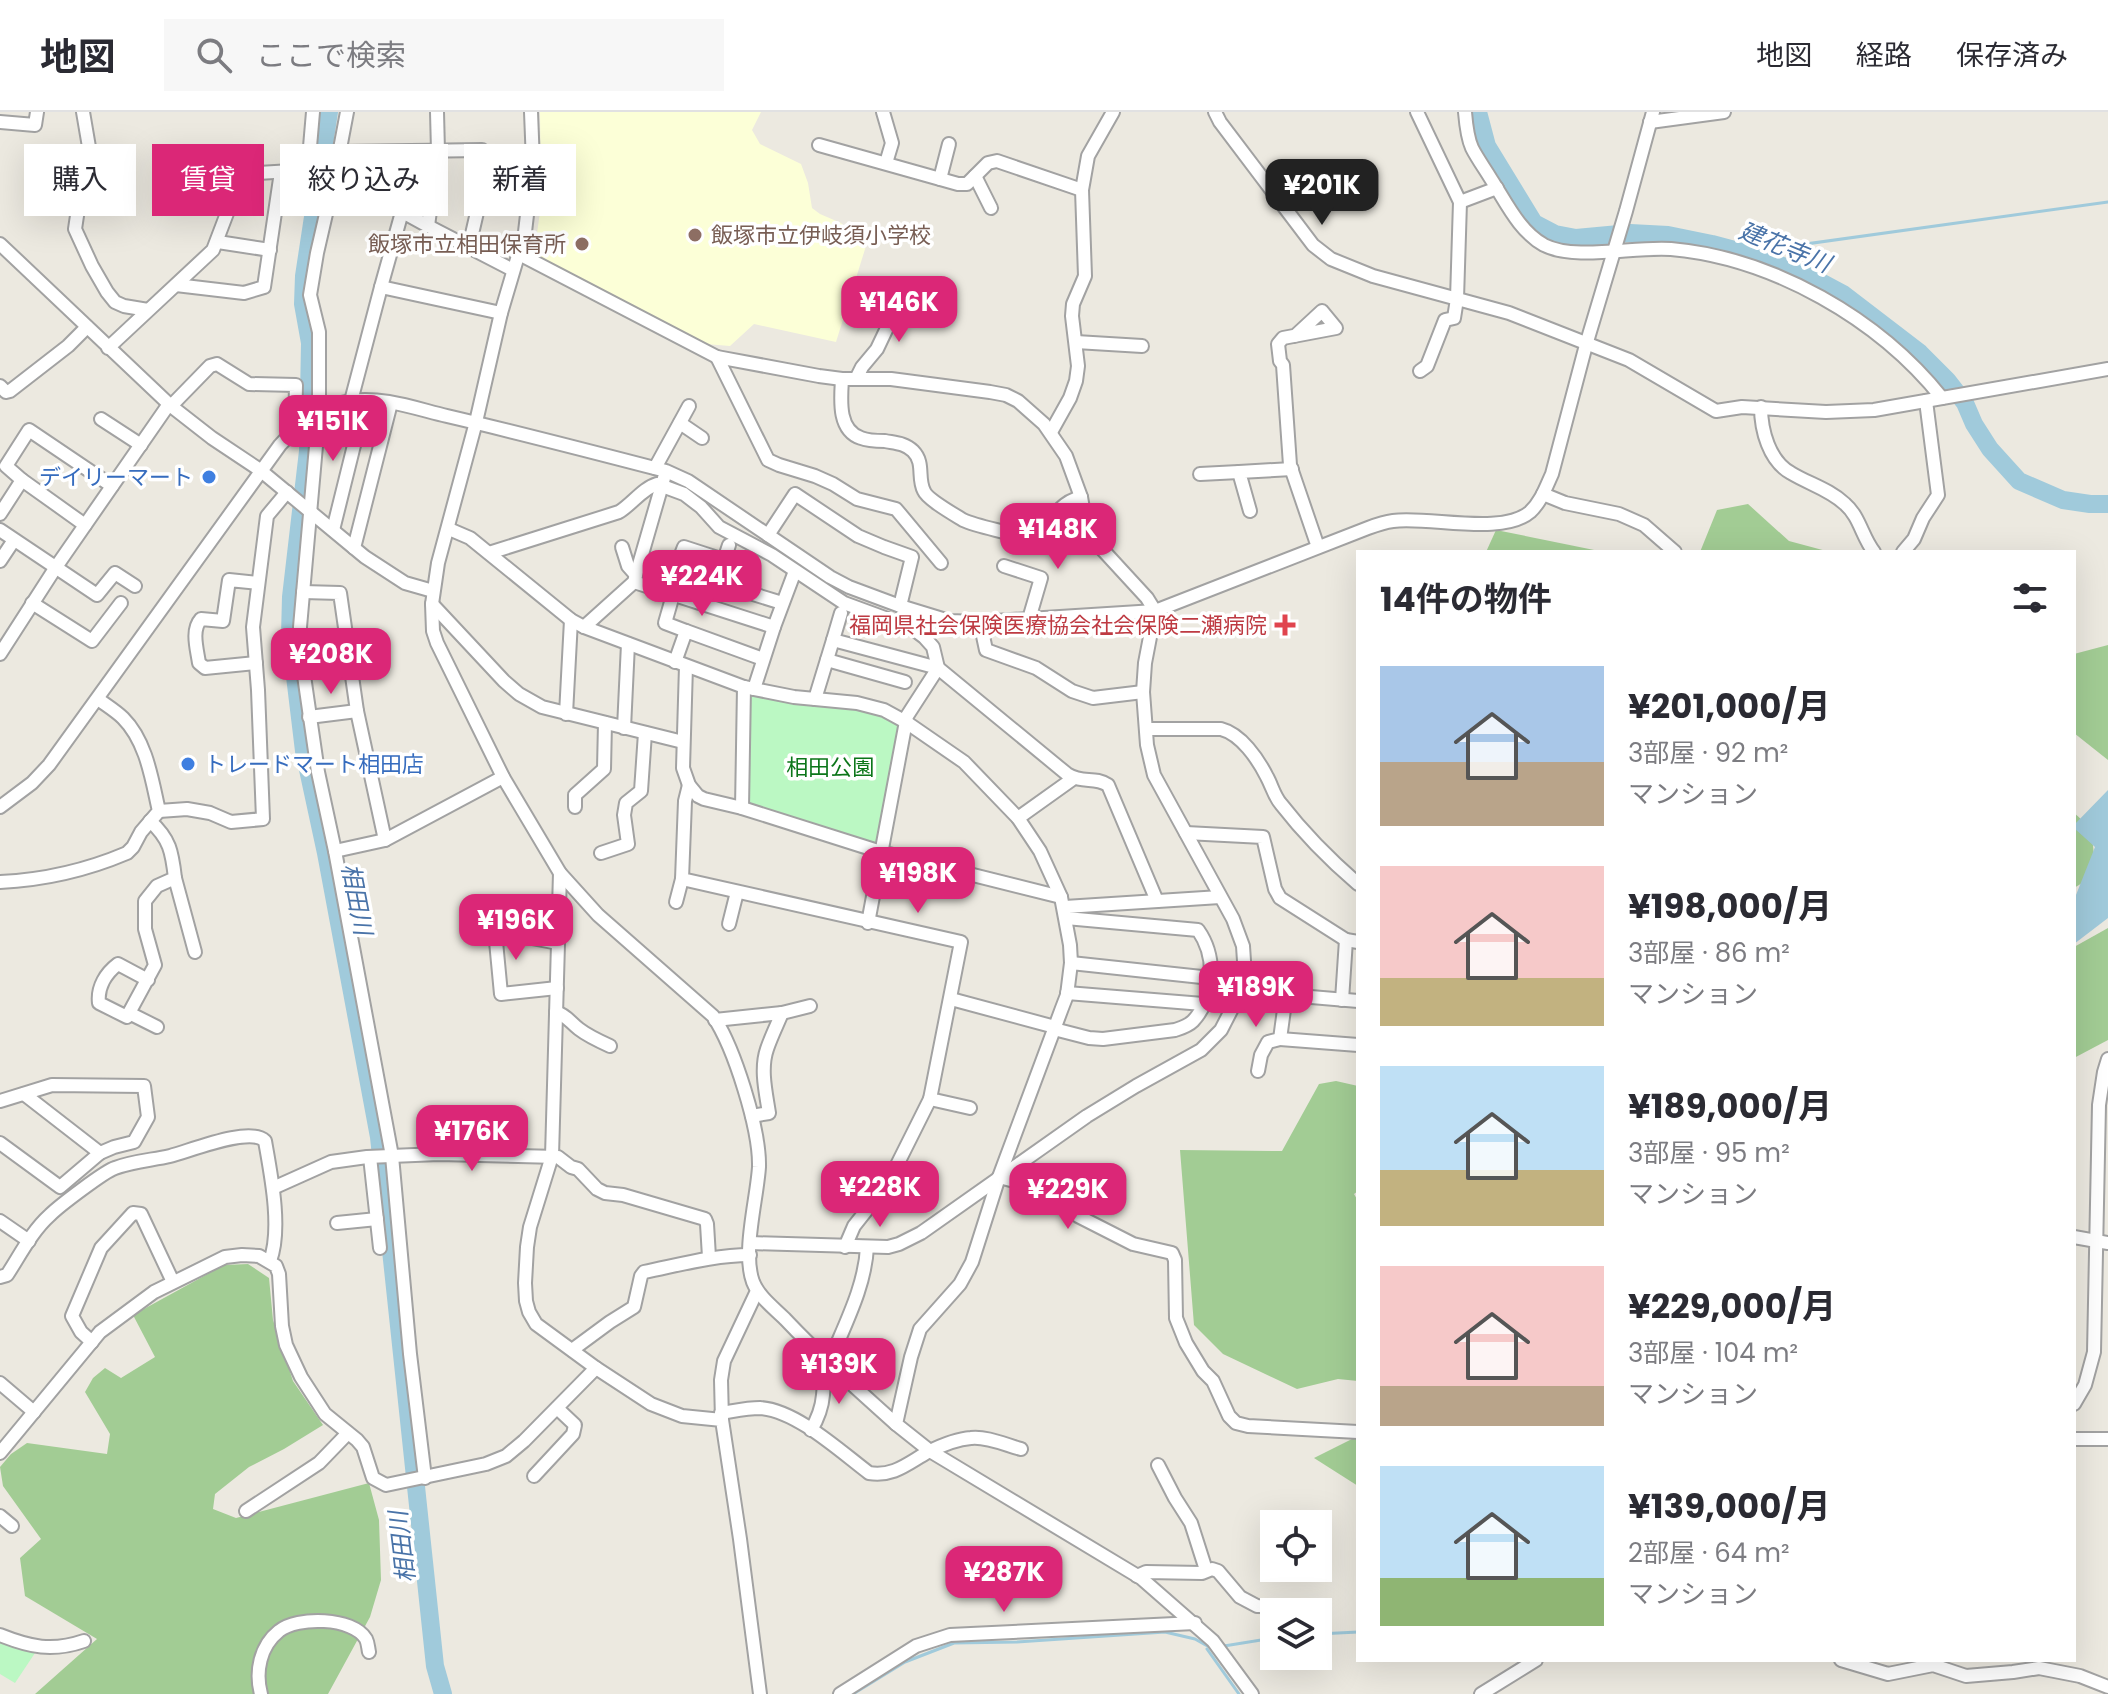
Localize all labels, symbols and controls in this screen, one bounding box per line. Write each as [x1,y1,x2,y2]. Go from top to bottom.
search box [164,19,724,91]
text: 地図 [40,30,116,83]
icon: search [192,33,236,77]
text: ここで検索 [256,34,406,77]
text: 地図 [1756,36,1812,75]
text: 経路 [1856,36,1912,75]
text: 保存済み [1956,36,2068,75]
chip: 購入 [24,144,136,216]
chip: 賃貸 [152,144,264,216]
chip: 絞り込み [280,144,448,216]
chip: 新着 [464,144,576,216]
pin: ¥201K [1266,159,1378,227]
text: ¥201K [1283,167,1361,203]
water label: 建花寺川 [1734,214,1838,281]
place label: 飯塚市立伊岐須小学校 [711,220,931,251]
marker: 飯塚市立伊岐須小学校 [686,226,704,244]
place label: 飯塚市立相田保育所 [368,229,566,260]
marker: 飯塚市立相田保育所 [573,235,591,253]
pin: ¥146K [843,276,955,344]
text: ¥146K [859,284,939,320]
pin: ¥151K [277,395,389,463]
text: ¥151K [297,403,369,439]
place label: デイリーマート [39,462,193,493]
marker: デイリーマート [200,468,218,486]
pin: ¥148K [1002,503,1114,571]
text: ¥148K [1018,511,1098,547]
pin: ¥224K [646,550,758,618]
text: ¥224K [661,558,743,594]
text: 14件の物件 [1380,575,1552,623]
icon: filters [2008,576,2052,620]
place label: 福岡県社会保険医療協会社会保険二瀬病院 [849,610,1267,641]
marker: 福岡県社会保険医療協会社会保険二瀬病院 [1274,614,1296,636]
pin: ¥208K [275,628,387,696]
text: ¥208K [289,636,373,672]
text: ¥201,000/月 [1628,682,1831,730]
icon: home [1444,698,1540,794]
text: 3部屋 · 92 m² [1628,735,1788,771]
place label: トレードマート相田店 [204,749,424,780]
park label: 相田公園 [786,752,874,783]
marker: トレードマート相田店 [179,755,197,773]
text: マンション [1628,776,1758,812]
pin: ¥198K [862,847,974,915]
text: ¥198K [879,855,957,891]
water label: 相田川 [334,861,381,940]
text: ¥198,000/月 [1628,882,1832,930]
pin: ¥196K [460,894,572,962]
icon: home [1444,898,1540,994]
text: ¥196K [477,902,555,938]
text: 3部屋 · 86 m² [1628,935,1790,971]
pin: ¥189K [1200,961,1312,1029]
text: ¥189K [1217,969,1295,1005]
text: マンション [1628,976,1758,1012]
text: ¥189,000/月 [1628,1082,1832,1130]
icon: home [1444,1098,1540,1194]
pin: ¥176K [416,1105,528,1173]
text: ¥176K [434,1113,510,1149]
text: 3部屋 · 95 m² [1628,1135,1790,1171]
pin: ¥228K [824,1161,936,1229]
pin: ¥229K [1012,1163,1124,1231]
text: ¥228K [839,1169,921,1205]
text: ¥229K [1027,1171,1109,1207]
text: マンション [1628,1176,1758,1212]
text: ¥229,000/月 [1628,1282,1836,1330]
icon: home [1444,1298,1540,1394]
text: 3部屋 · 104 m² [1628,1335,1798,1371]
pin: ¥139K [783,1338,895,1406]
text: ¥139K [800,1346,878,1382]
text: マンション [1628,1376,1758,1412]
text: ¥139,000/月 [1628,1482,1831,1530]
icon: home [1444,1498,1540,1594]
water label: 相田川 [381,1506,423,1585]
map controls [1260,1510,1332,1670]
button: locate [1260,1510,1332,1582]
text: 2部屋 · 64 m² [1628,1535,1790,1571]
pin: ¥287K [948,1546,1060,1614]
text: ¥287K [963,1554,1045,1590]
text: マンション [1628,1576,1758,1612]
button: layers [1260,1598,1332,1670]

